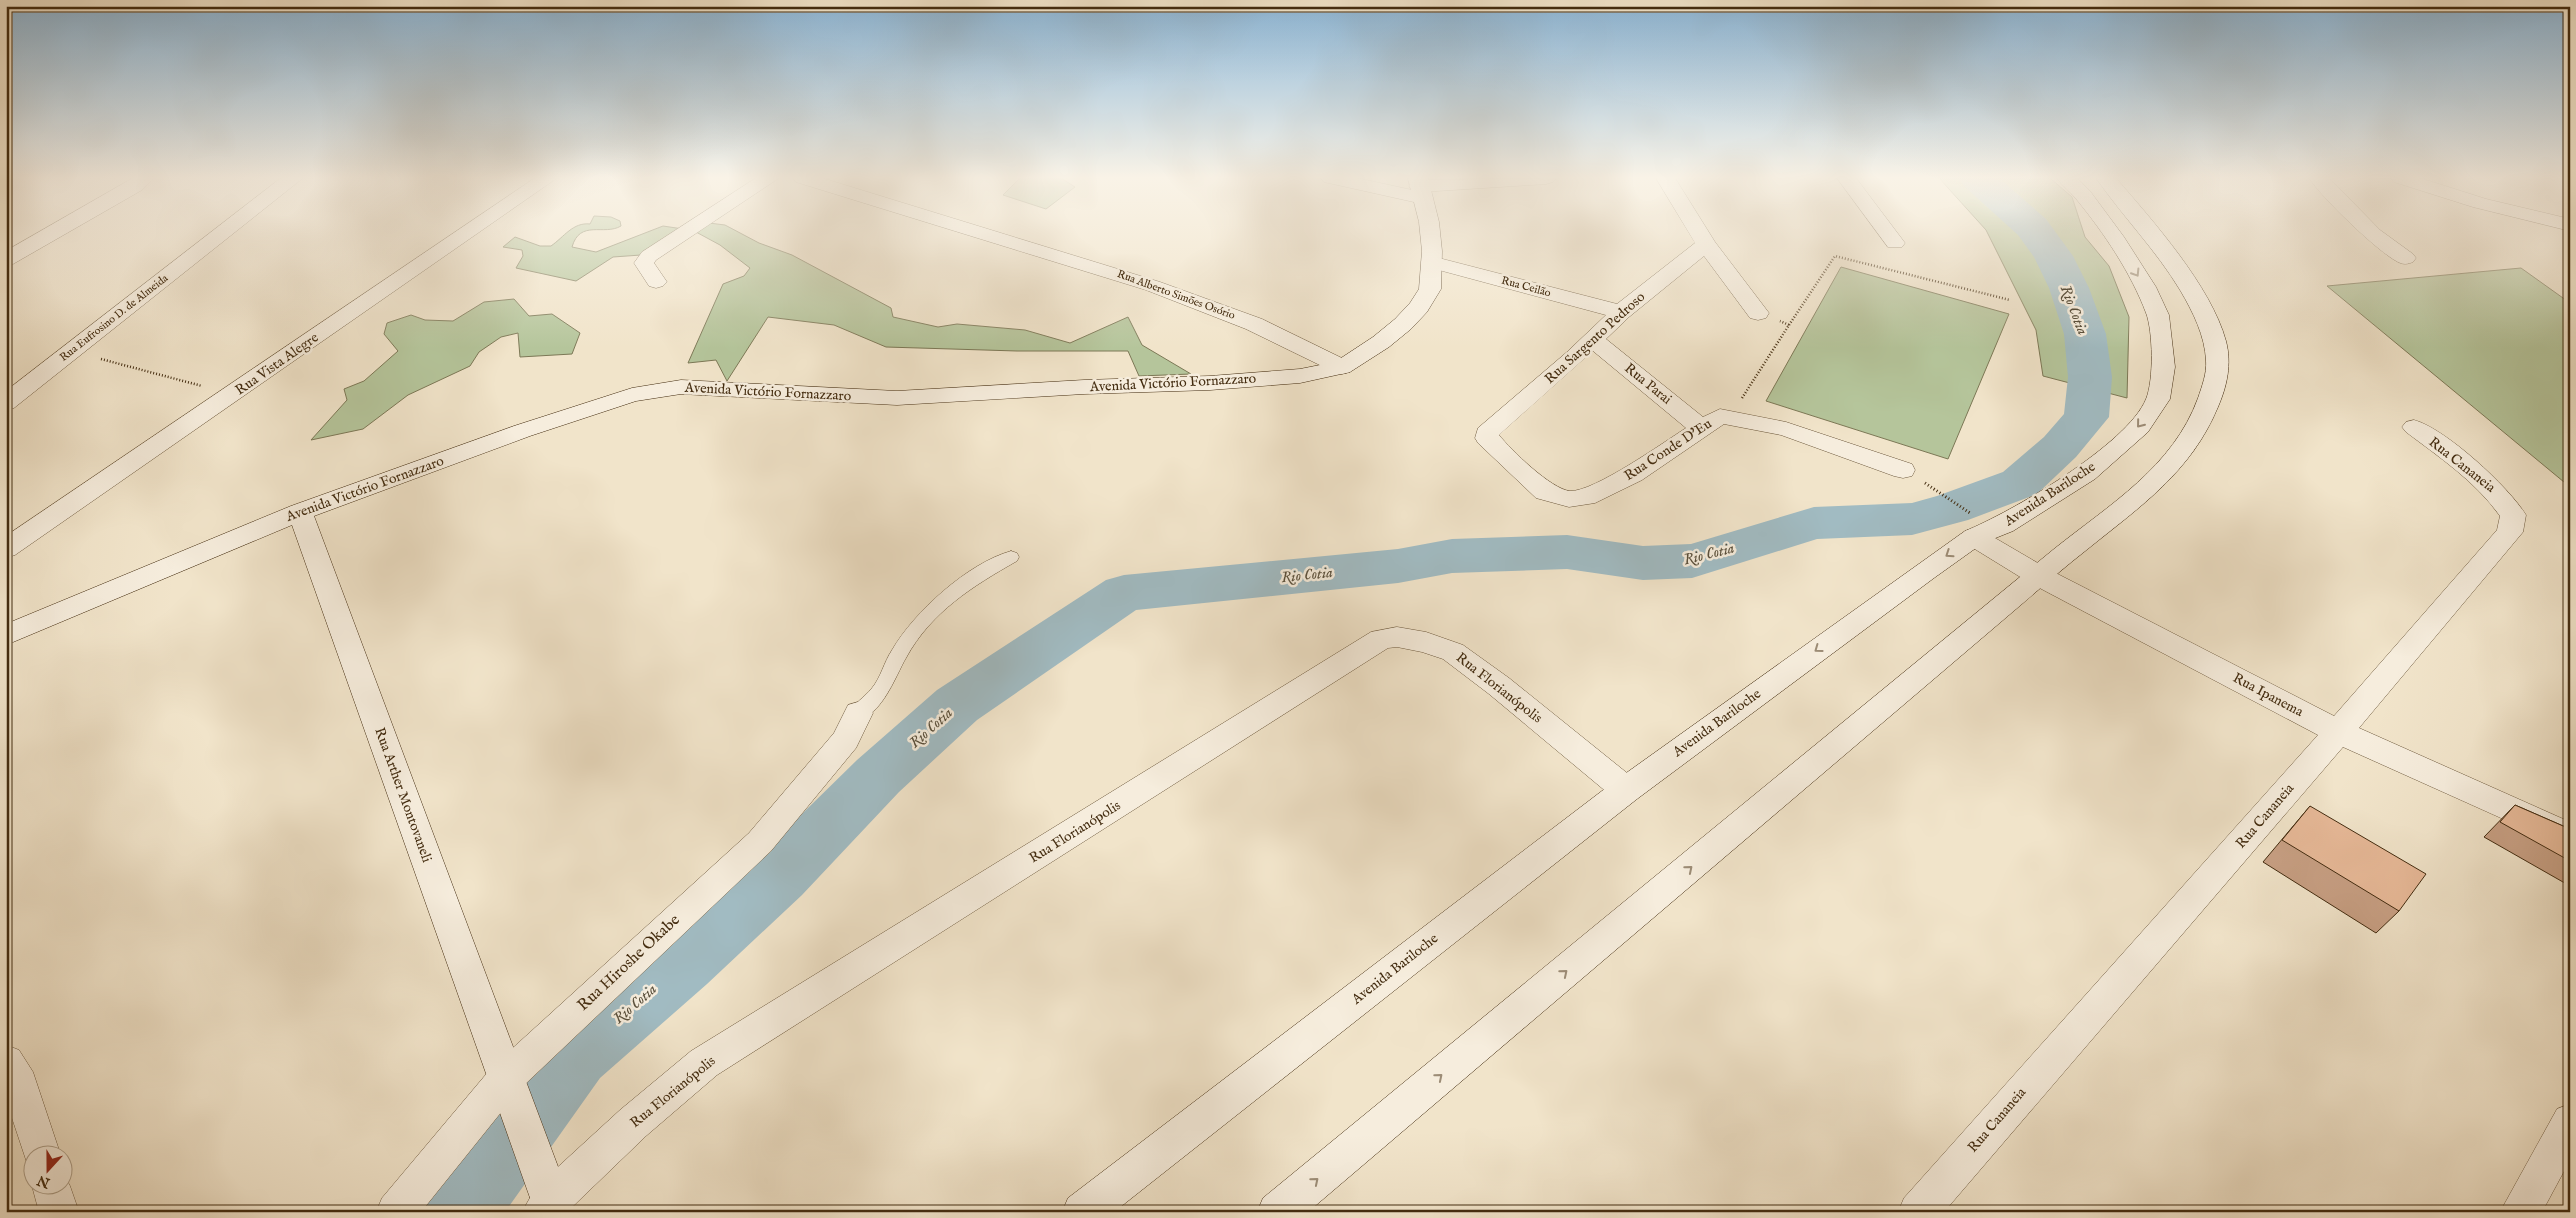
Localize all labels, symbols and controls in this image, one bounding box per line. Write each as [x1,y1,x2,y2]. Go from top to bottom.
street label: Rua Alberto Simões Osório [1115,267,1237,323]
one-way arrow [2130,268,2140,277]
street label: Rua Eufrosino D. de Almeida [57,271,171,365]
street label: Rua Ceilão [1500,274,1552,300]
water label: Rio Cotia [2056,283,2092,338]
street label: Rua Sargento Pedroso [1541,288,1649,388]
street label: Rua Vista Alegre [232,328,323,399]
street label: Rua Parai [1621,359,1676,409]
street label: Avenida Victório Fornazzaro [1088,370,1257,396]
street label: Avenida Victório Fornazzaro [683,379,852,405]
street label: Rua Conde D'Eu [1621,415,1715,485]
one-way arrow [2138,418,2146,427]
street label: Rua Cananeia [2425,433,2500,497]
street label: Avenida Victório Fornazzaro [283,452,447,526]
street label: Avenida Bariloche [2000,458,2099,531]
water label: Rio Cotia [1682,538,1737,569]
one-way arrow [1946,548,1955,557]
water label: Rio Cotia [1280,563,1334,587]
one-way arrow [1815,644,1824,652]
street label: Rua Florianópolis [1452,649,1546,727]
street label: Rua Ipanema [2230,669,2307,722]
street label: Avenida Bariloche [1669,685,1765,762]
water label: Rio Cotia [905,703,957,752]
street label: Rua Arther Montovaneli [370,725,436,865]
street label: Rua Cananeia [2232,779,2299,852]
street label: Rua Florianópolis [1026,797,1124,867]
one-way arrow [1684,865,1693,874]
street label: Rua Hiroshe Okabe [574,910,684,1016]
street label: Avenida Bariloche [1347,929,1442,1009]
one-way arrow [1559,969,1568,978]
water label: Rio Cotia [609,980,661,1028]
street label: Rua Florianópolis [627,1052,719,1132]
one-way arrow [1434,1073,1443,1082]
street label: Rua Cananeia [1964,1083,2031,1156]
north arrow [22,1146,72,1196]
text: N [35,1171,54,1192]
one-way arrow [1309,1177,1318,1186]

